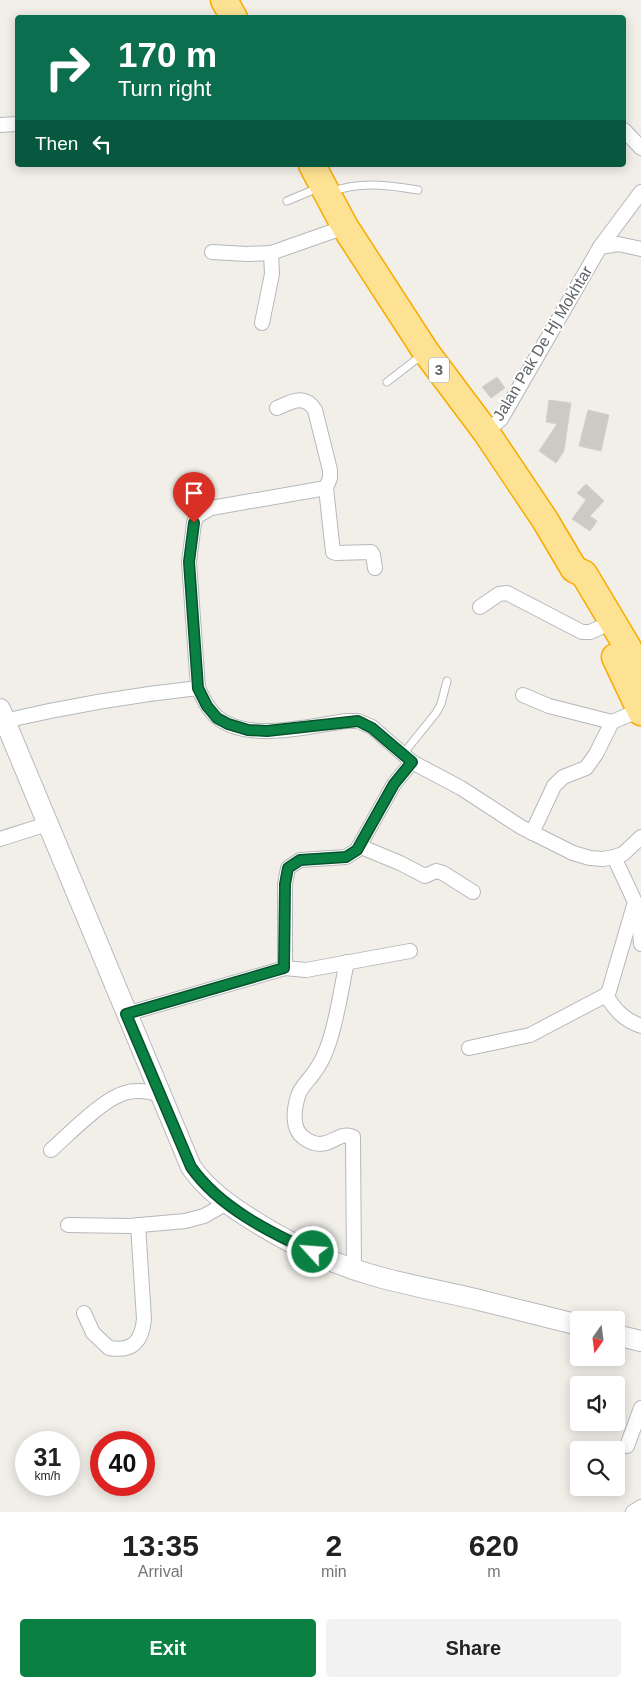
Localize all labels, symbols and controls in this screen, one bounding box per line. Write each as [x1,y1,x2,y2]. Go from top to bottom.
icon: right [35,35,100,100]
text: 170 m [118,35,217,74]
text: Turn right [118,76,211,101]
icon: left [88,130,116,158]
text: Then [35,133,78,154]
street label: Jalan Pak De Hj Mokhtar [490,262,596,423]
road number: 3 [429,358,449,382]
pin [173,472,215,523]
icon: arrive [180,479,208,507]
position arrow [286,1225,338,1277]
north arrow [570,1311,625,1366]
map controls [570,1311,625,1496]
button: sound [570,1376,625,1431]
speed limit sign: 40 [90,1431,155,1496]
button: search [570,1441,625,1496]
text: 31 [34,1443,61,1471]
text: km/h [34,1469,61,1483]
text: 13:35 [122,1529,199,1562]
text: 2 [325,1529,342,1562]
text: 620 [469,1529,519,1562]
text: Arrival [138,1563,183,1580]
text: min [321,1563,347,1580]
text: m [487,1563,500,1580]
button: Exit [20,1619,316,1677]
button: Share [326,1619,621,1677]

